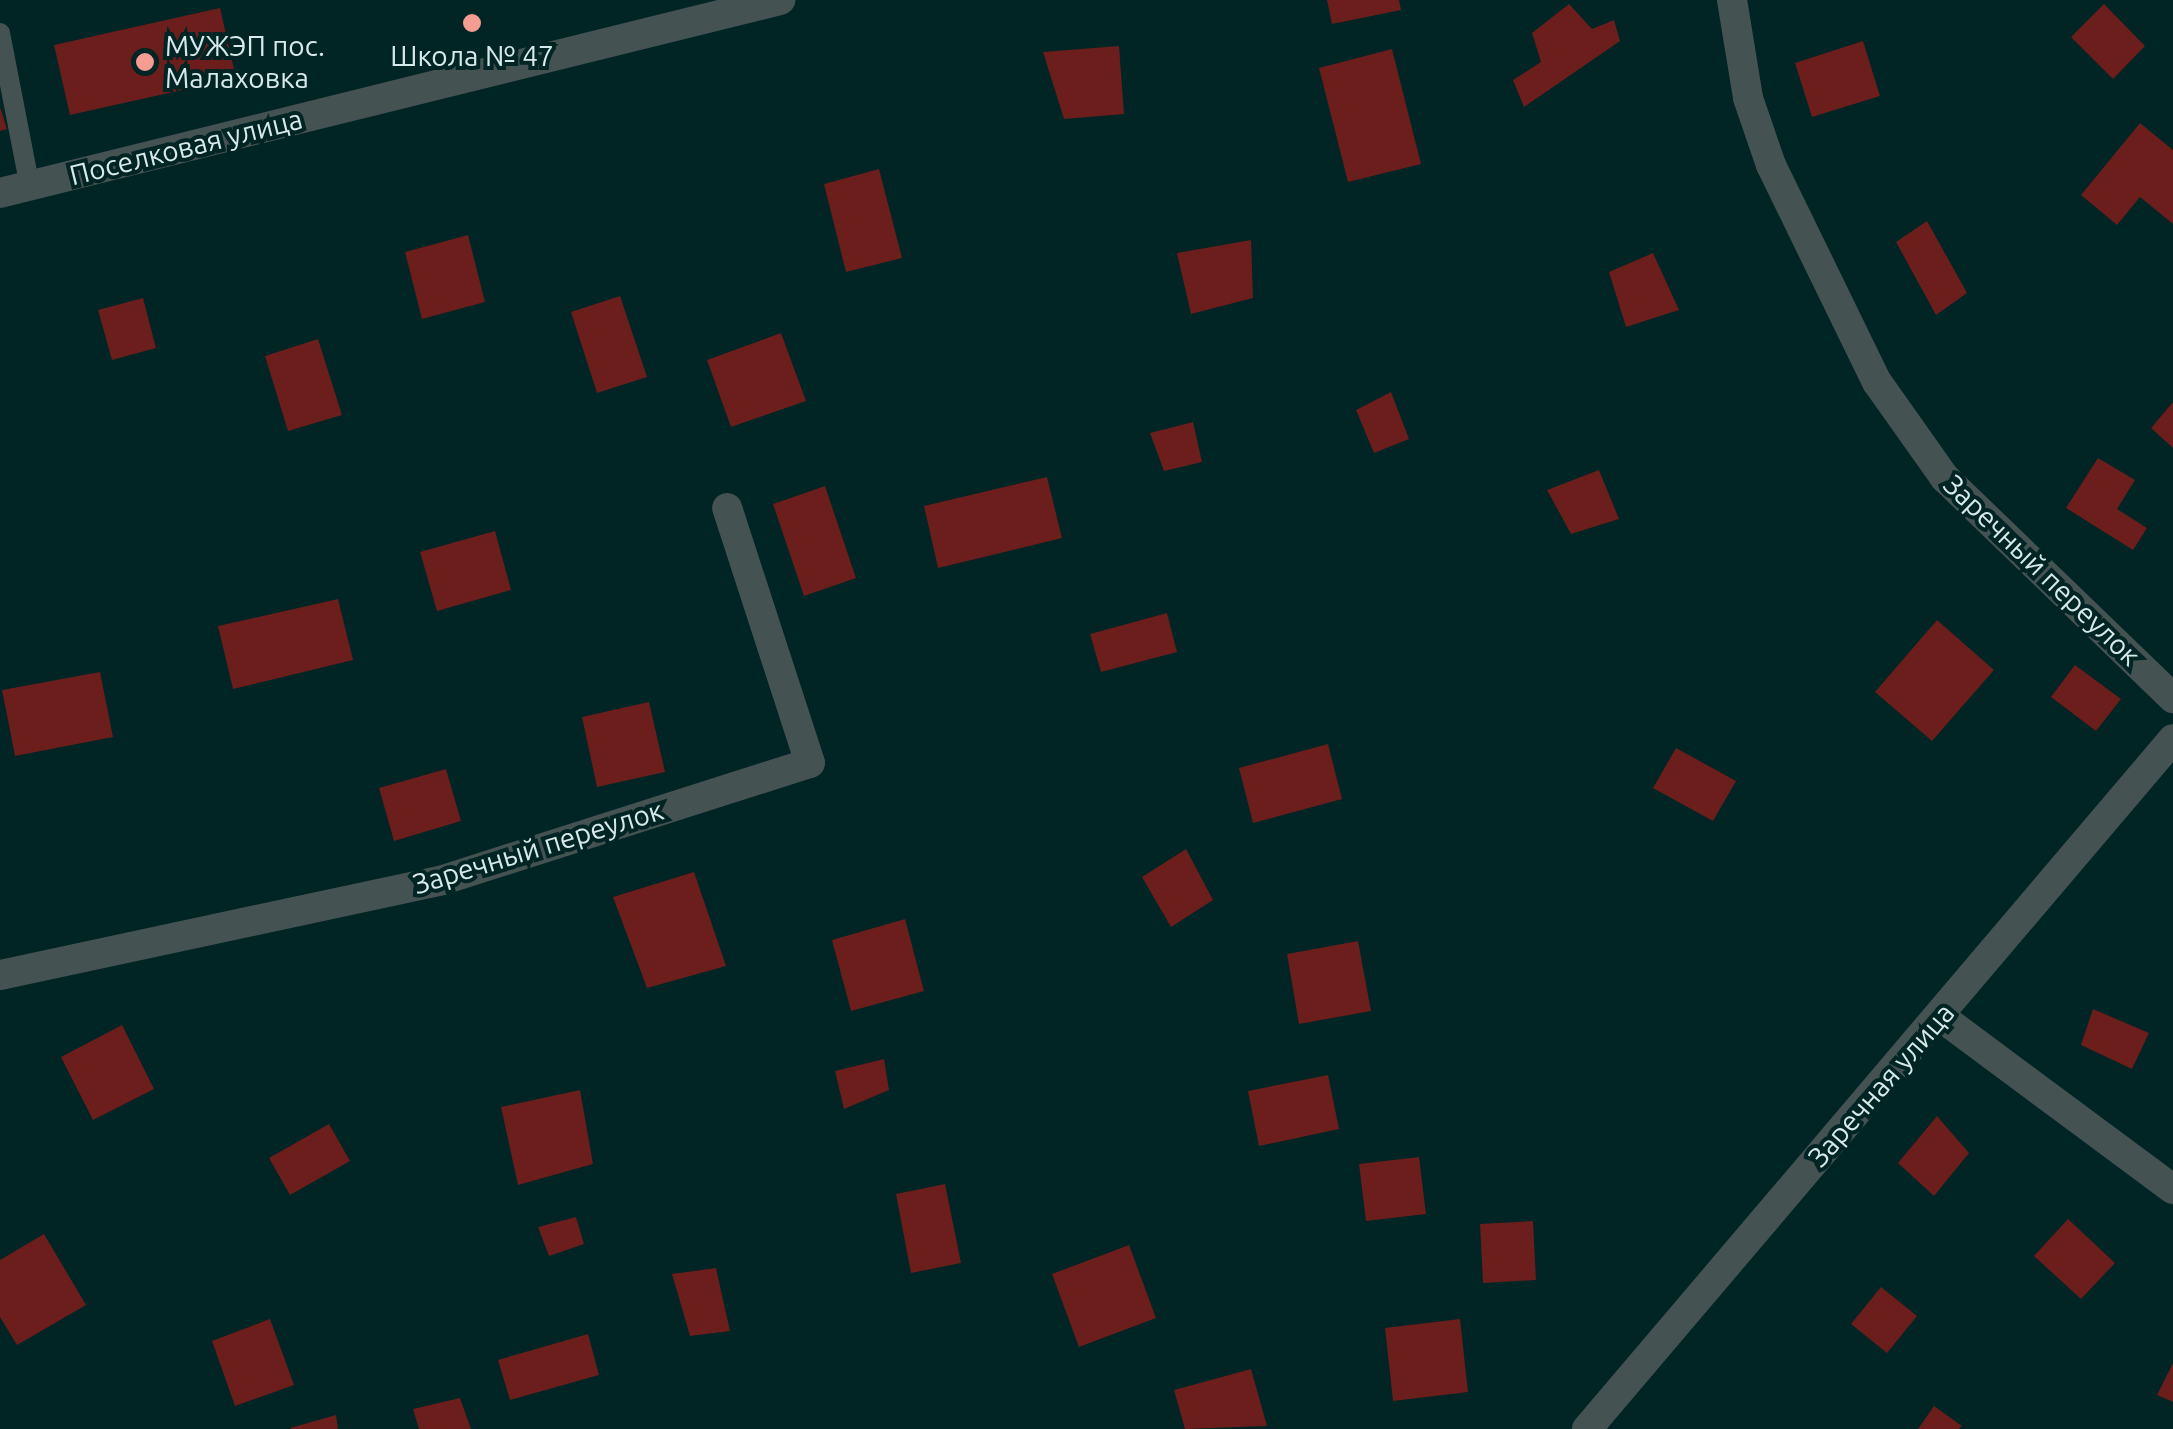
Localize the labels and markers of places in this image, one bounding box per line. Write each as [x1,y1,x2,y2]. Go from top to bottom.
marker: Школа № 47 [461,12,483,34]
place label: МУЖЭП пос. Малаховка [165,29,325,95]
place label: Школа № 47 [390,39,554,73]
marker: МУЖЭП пос. Малаховка [134,51,156,73]

